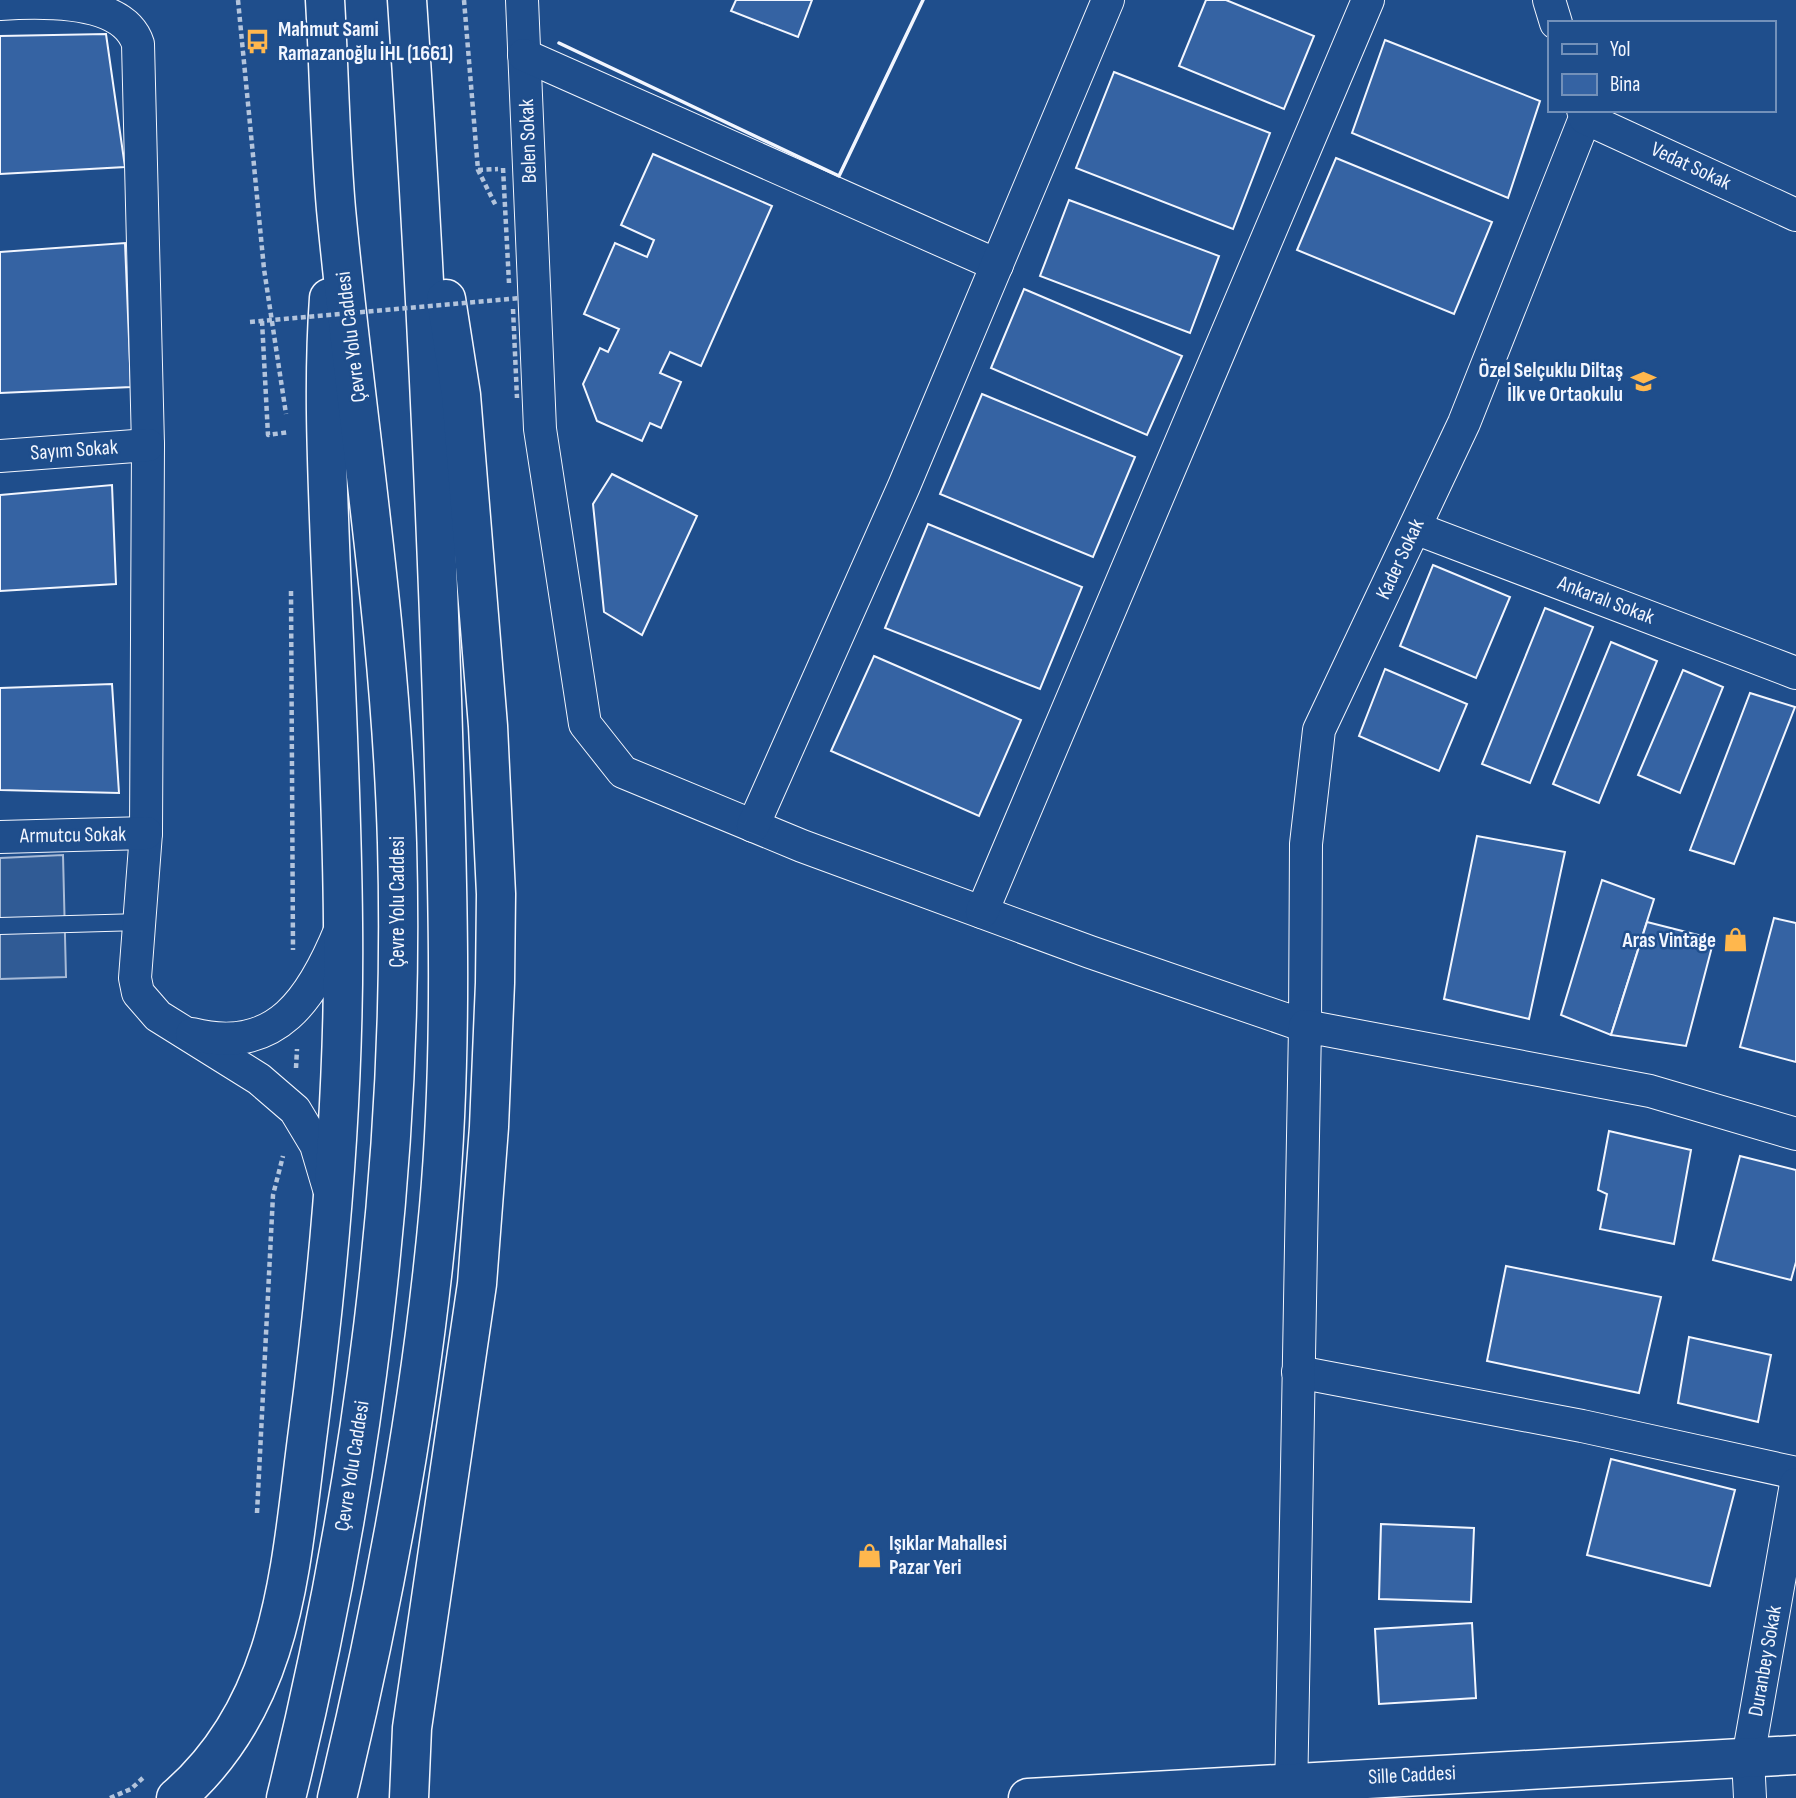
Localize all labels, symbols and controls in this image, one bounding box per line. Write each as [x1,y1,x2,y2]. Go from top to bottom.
place label: Mahmut Sami Ramazanoğlu İHL (1661) [278,17,453,66]
legend [1548,21,1775,112]
bus stop icon: Mahmut Sami Ramazanoğlu İHL (1661) [244,27,272,55]
text: Yol [1610,37,1630,62]
text: Bina [1610,72,1640,97]
street label: Belen Sokak [514,98,542,184]
street label: Vedat Sokak [1647,137,1735,195]
street label: Çevre Yolu Caddesi [331,270,371,404]
place label: Özel Selçuklu Diltaş İlk ve Ortaokulu [1479,358,1623,407]
school or university icon: Özel Selçuklu Diltaş İlk ve Ortaokulu [1629,368,1657,396]
street label: Sayım Sokak [29,434,119,466]
street label: Kader Sokak [1371,515,1429,603]
street label: Ankaralı Sokak [1553,570,1658,630]
street label: Armutcu Sokak [19,822,126,848]
street label: Çevre Yolu Caddesi [385,836,410,968]
shop icon: Aras Vintage [1722,926,1750,954]
place label: Aras Vintage [1621,928,1716,953]
street label: Çevre Yolu Caddesi [329,1399,375,1533]
place label: Işıklar Mahallesi Pazar Yeri [889,1531,1007,1580]
shop icon: Işıklar Mahallesi Pazar Yeri [855,1541,883,1569]
street label: Duranbey Sokak [1743,1604,1787,1718]
street label: Sille Caddesi [1367,1760,1457,1790]

